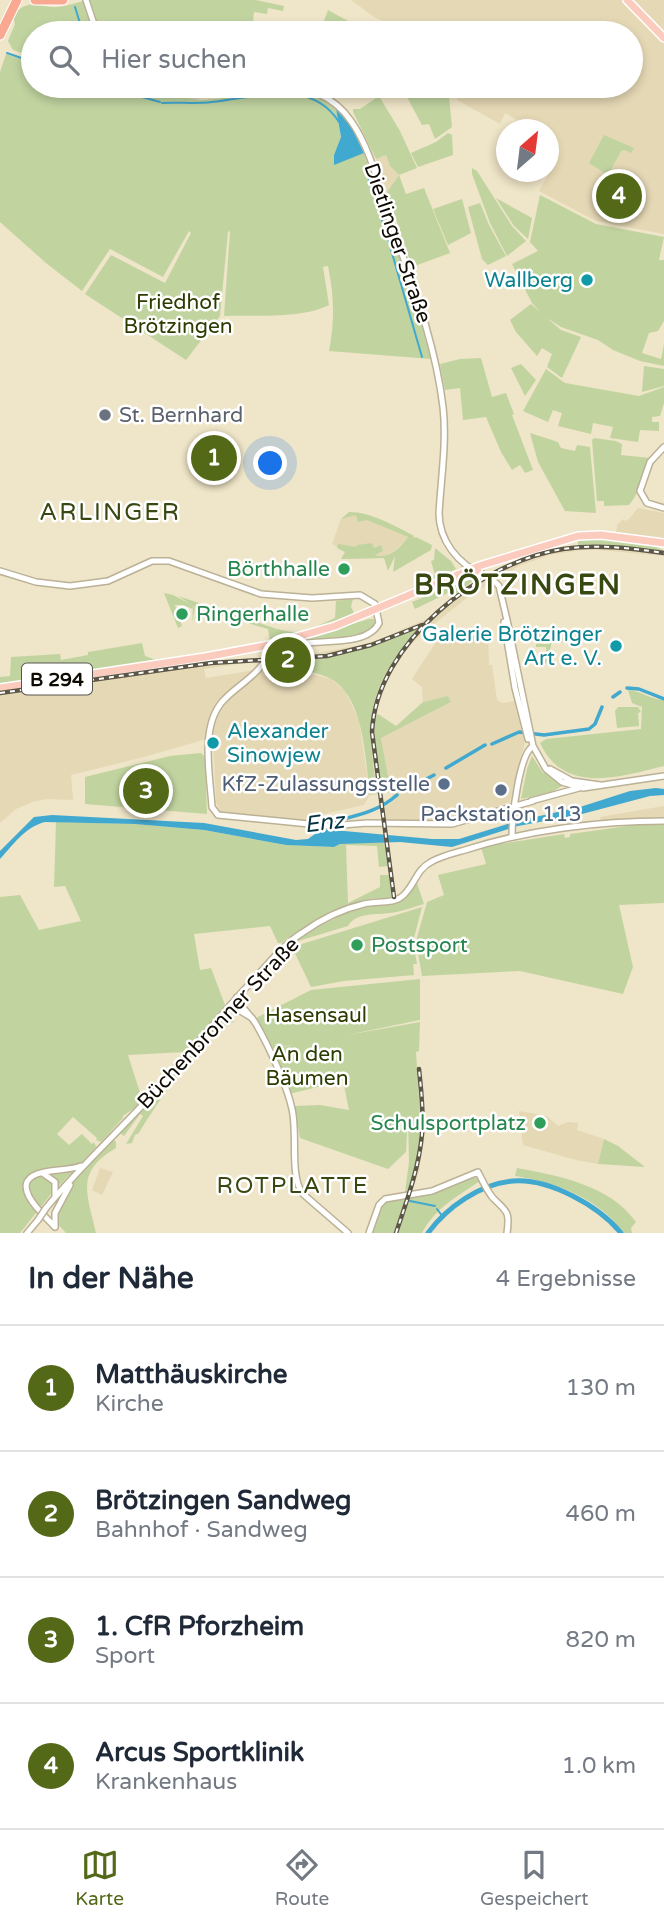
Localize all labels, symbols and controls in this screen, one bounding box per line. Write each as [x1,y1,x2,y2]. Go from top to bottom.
search box [21,21,643,98]
icon: search [45,41,83,79]
text: Hier suchen [101,44,247,75]
north arrow [496,119,559,182]
street label: Dietlinger Straße [358,160,437,327]
pin: 4 [596,170,642,222]
place label: Wallberg [484,268,573,293]
marker: Wallberg [579,272,595,288]
park label: Friedhof Brötzingen [123,290,233,339]
place label: St. Bernhard [119,403,243,428]
marker: St. Bernhard [97,407,113,423]
pin: 1 [191,432,237,484]
your location [253,446,287,480]
district label: ARLINGER [39,498,181,527]
place label: Börthhalle [227,557,330,582]
marker: Börthhalle [336,561,352,577]
district label: BRÖTZINGEN [414,568,622,602]
place label: Ringerhalle [196,602,309,627]
marker: Ringerhalle [174,606,190,622]
place label: Galerie Brötzinger Art e. V. [422,622,602,671]
pin: 2 [265,634,311,686]
marker: Galerie Brötzinger Art e. V. [608,638,624,654]
road number: B 294 [22,664,92,694]
place label: Alexander Sinowjew [227,719,329,768]
marker: Alexander Sinowjew [205,735,221,751]
pin: 3 [123,765,169,817]
place label: KfZ-Zulassungsstelle [222,772,430,797]
marker: KfZ-Zulassungsstelle [436,776,452,792]
marker: Packstation 113 [493,782,509,798]
place label: Packstation 113 [420,802,582,827]
water label: Enz [303,806,348,839]
street label: Büchenbronner Straße [132,932,305,1114]
place label: Postsport [371,933,468,958]
marker: Postsport [349,937,365,953]
park label: Hasensaul [265,1003,367,1028]
park label: An den Bäumen [265,1042,349,1091]
place label: Schulsportplatz [370,1111,526,1136]
marker: Schulsportplatz [532,1115,548,1131]
district label: ROTPLATTE [216,1172,370,1200]
text: In der Nähe [28,1260,194,1297]
text: 4 Ergebnisse [496,1265,636,1293]
text: Matthäuskirche [95,1359,288,1390]
text: 1 [44,1374,58,1402]
text: 130 m [566,1374,636,1402]
text: Kirche [95,1390,164,1418]
text: Brötzingen Sandweg [95,1485,351,1516]
text: 2 [44,1500,58,1528]
text: 460 m [566,1500,636,1528]
text: Bahnhof · Sandweg [95,1516,308,1544]
text: 1. CfR Pforzheim [95,1611,304,1642]
text: 3 [44,1626,58,1654]
text: 820 m [566,1626,636,1654]
text: Sport [95,1642,155,1670]
text: Arcus Sportklinik [95,1737,304,1768]
text: 4 [44,1752,58,1780]
text: 1.0 km [562,1752,636,1780]
text: Krankenhaus [95,1768,237,1796]
tab: Karte [75,1846,124,1910]
tab: Route [275,1846,329,1910]
tab: Gespeichert [480,1846,589,1910]

